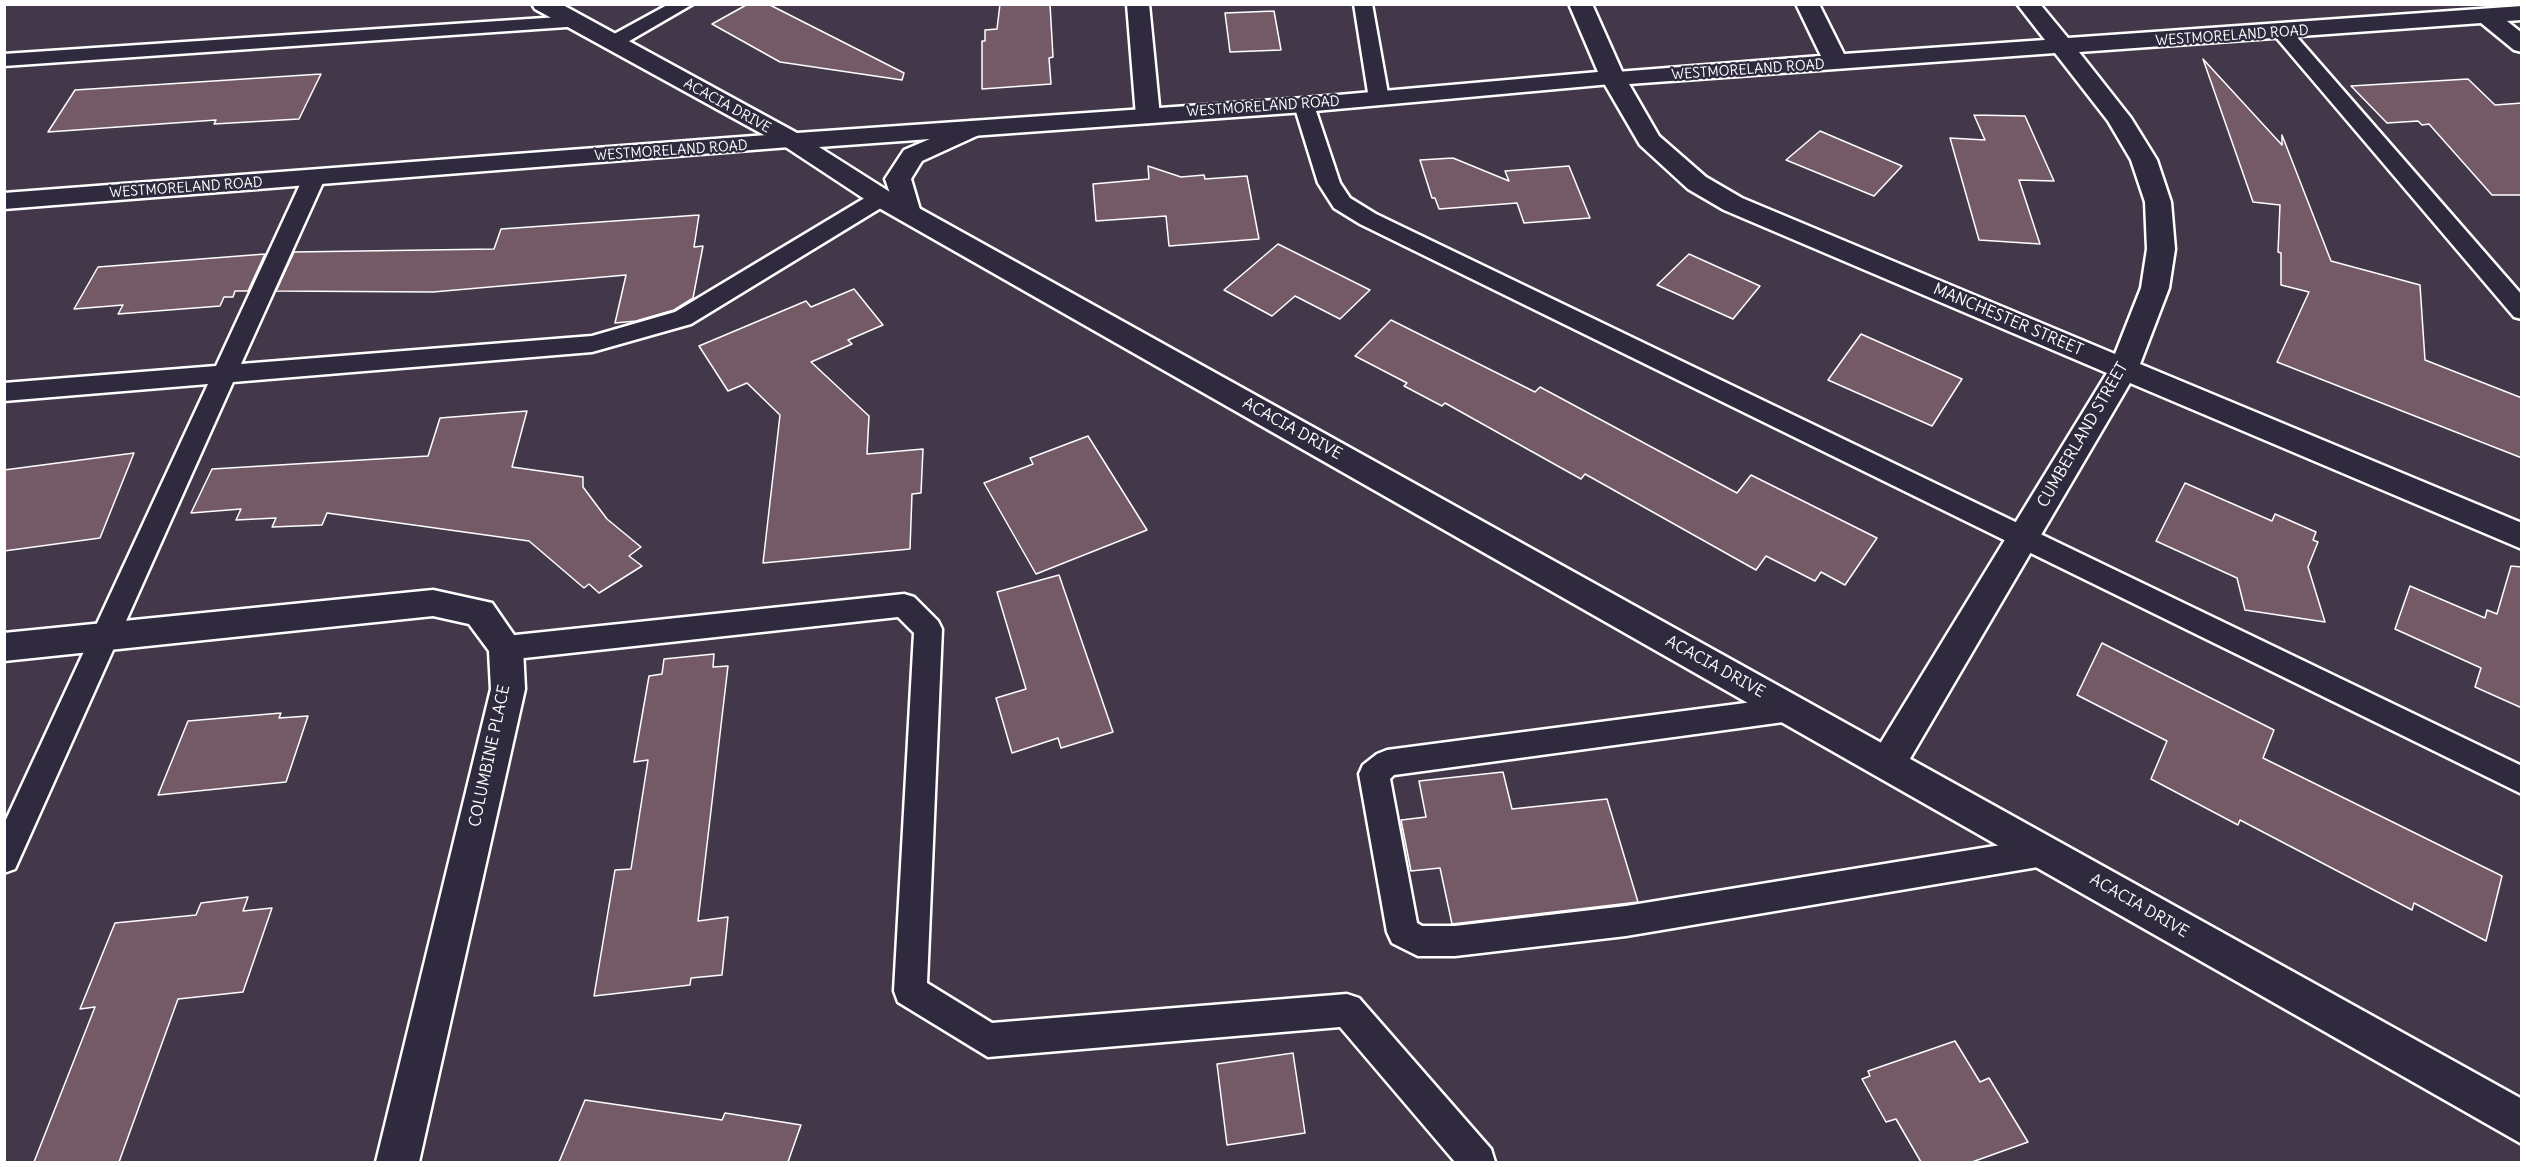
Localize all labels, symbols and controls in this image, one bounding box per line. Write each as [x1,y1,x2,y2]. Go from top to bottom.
street label: WESTMORELAND ROAD [2155,22,2309,50]
street label: WESTMORELAND ROAD [1671,56,1825,84]
street label: ACACIA DRIVE [681,75,773,137]
street label: WESTMORELAND ROAD [1186,93,1340,121]
street label: WESTMORELAND ROAD [594,137,748,165]
street label: WESTMORELAND ROAD [109,174,263,202]
street label: MANCHESTER STREET [1930,280,2086,360]
street label: CUMBERLAND STREET [2034,359,2132,511]
street label: ACACIA DRIVE [1239,394,1345,464]
street label: ACACIA DRIVE [1662,632,1768,702]
street label: COLUMBINE PLACE [466,683,514,829]
street label: ACACIA DRIVE [2086,870,2192,942]

